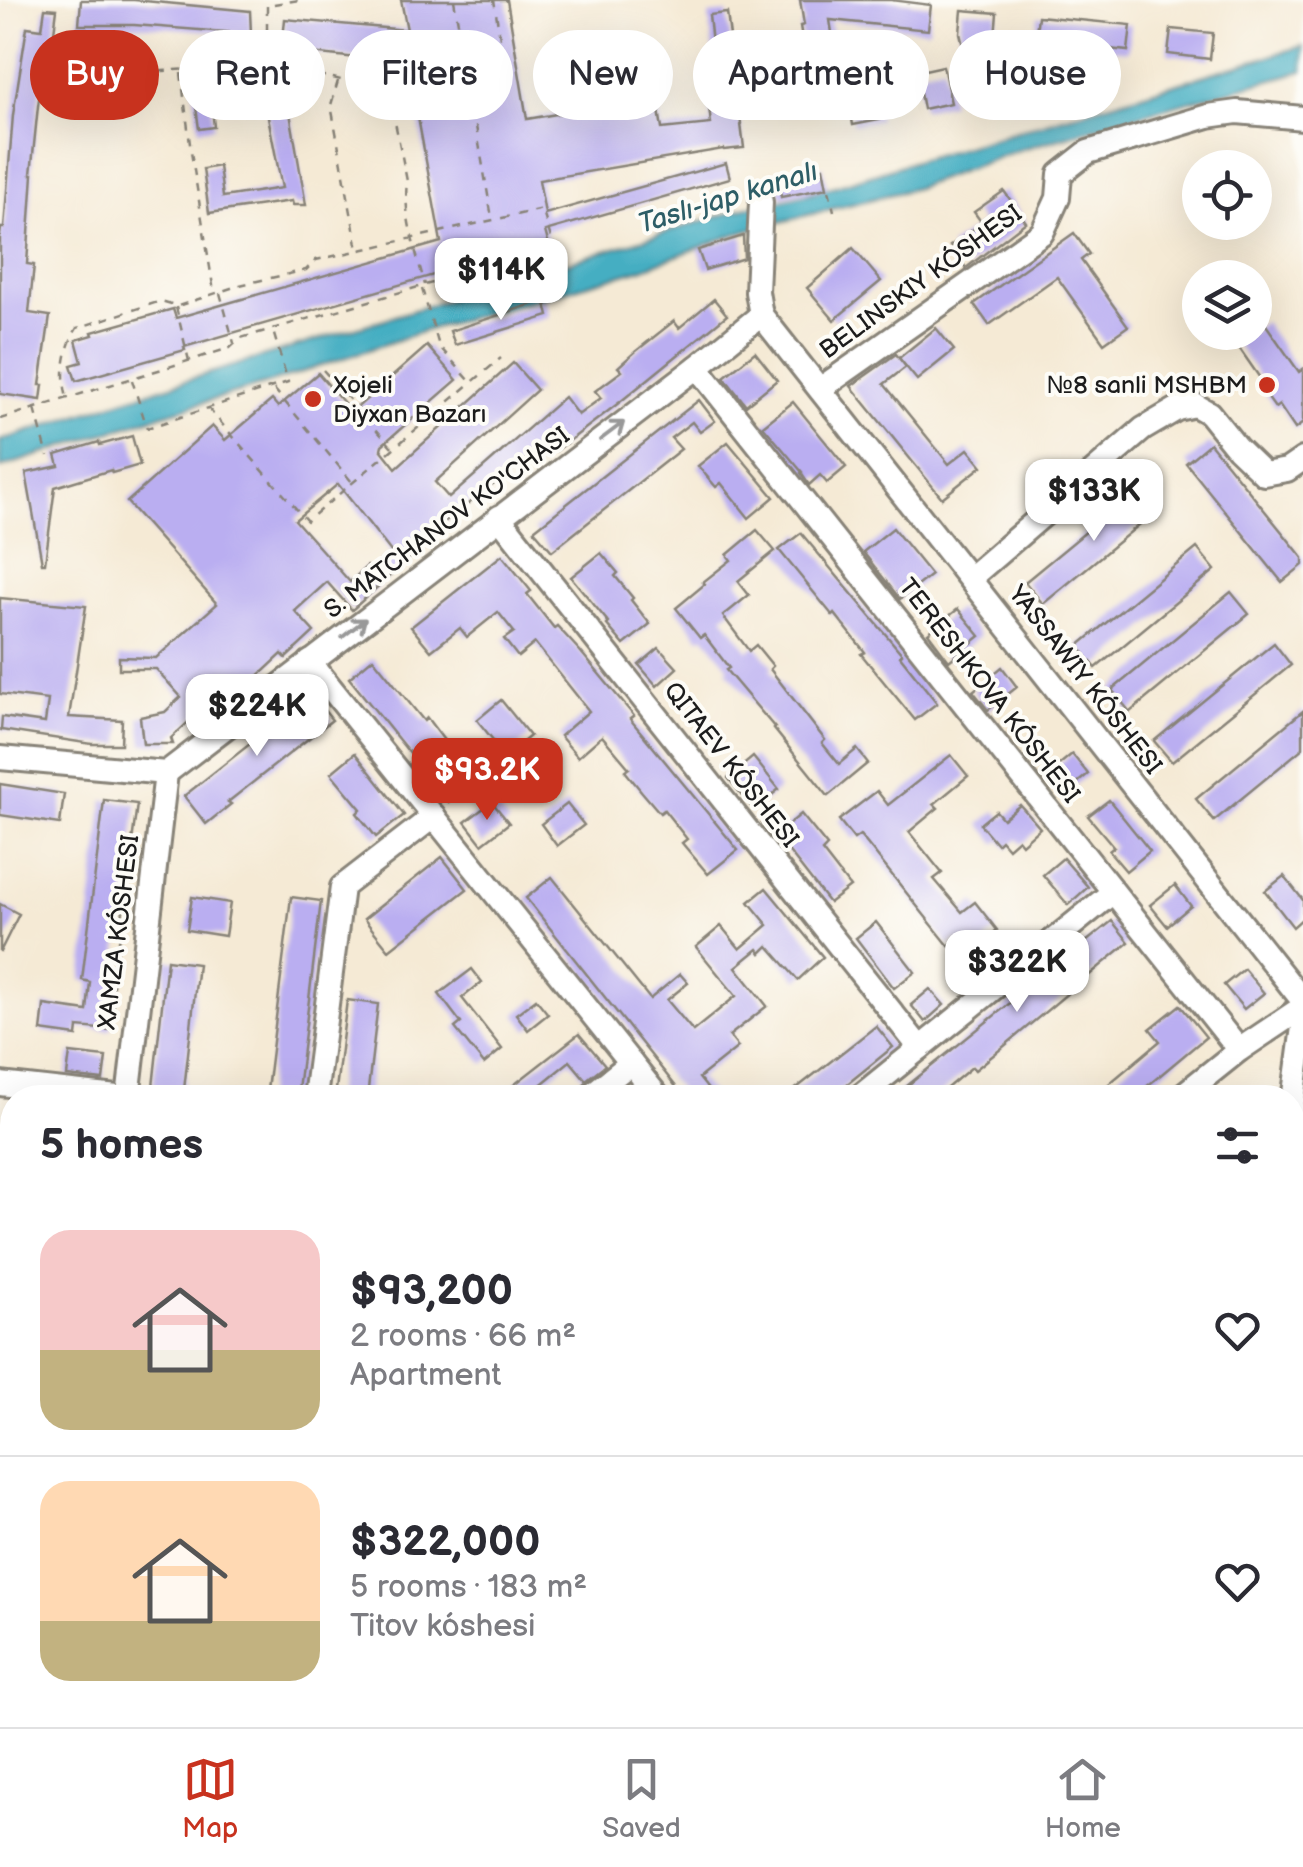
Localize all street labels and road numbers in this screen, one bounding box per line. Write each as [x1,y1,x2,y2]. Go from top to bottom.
street label: BELINSKIY KÓSHESI [814,198,1028,366]
street label: S. MATCHANOV KO'CHASI [318,420,576,626]
street label: TERESHKOVA KÓSHESI [892,572,1086,810]
street label: YASSAWIY KÓSHESI [1001,578,1168,781]
street label: QITAEV KÓSHESI [657,676,805,854]
street label: XAMZA KÓSHESI [92,833,146,1032]

